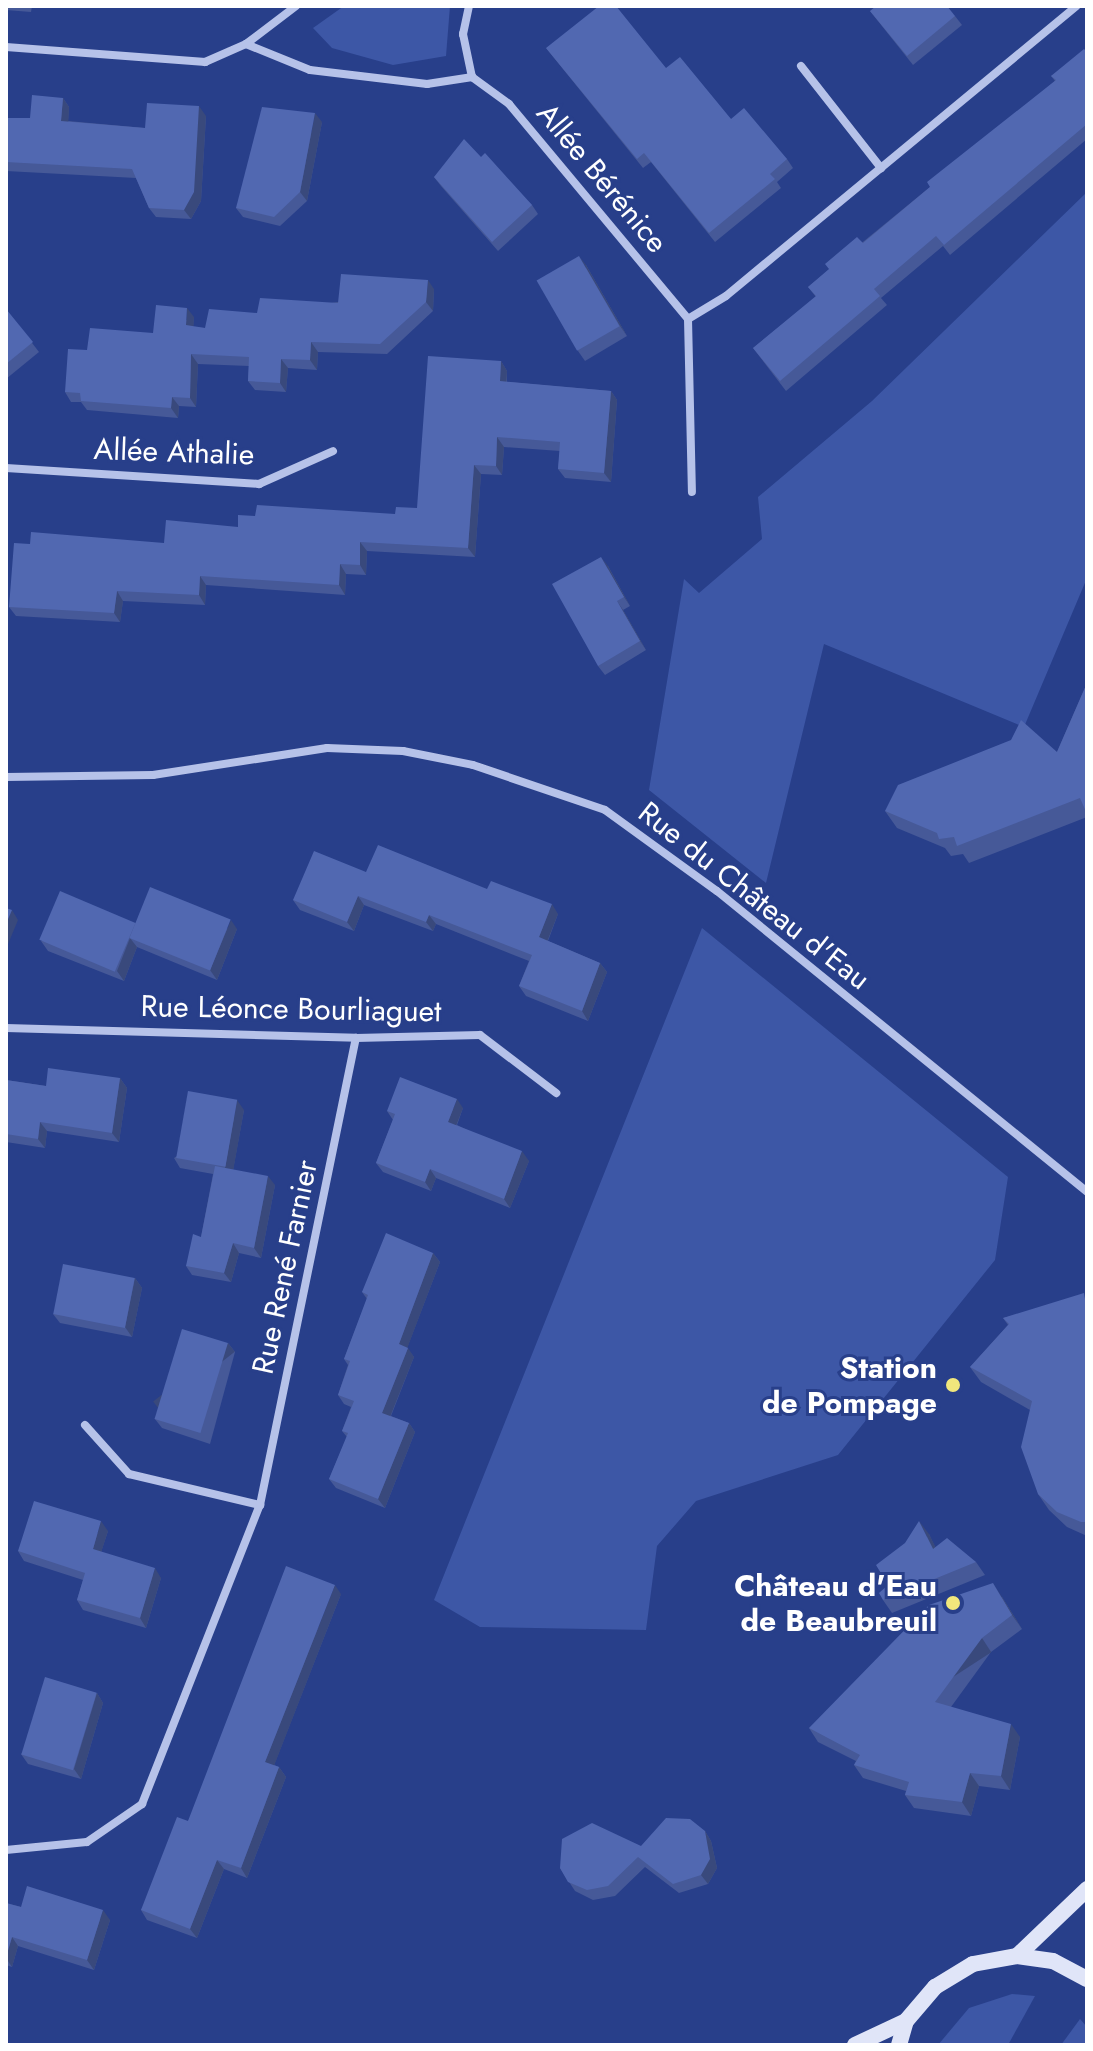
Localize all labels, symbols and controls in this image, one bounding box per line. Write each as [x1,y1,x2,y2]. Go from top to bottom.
street label: Allée Bérénice [529,96,675,260]
street label: Allée Athalie [93,431,255,473]
street label: Rue du Château d'Eau [631,794,877,998]
street label: Rue Léonce Bourliaguet [140,988,442,1030]
street label: Rue René Farnier [245,1157,325,1377]
place label: Station de Pompage [762,1350,937,1420]
marker: Station de Pompage [944,1376,962,1394]
place label: Château d'Eau de Beaubreuil [734,1568,937,1638]
marker: Château d'Eau de Beaubreuil [944,1594,962,1612]

